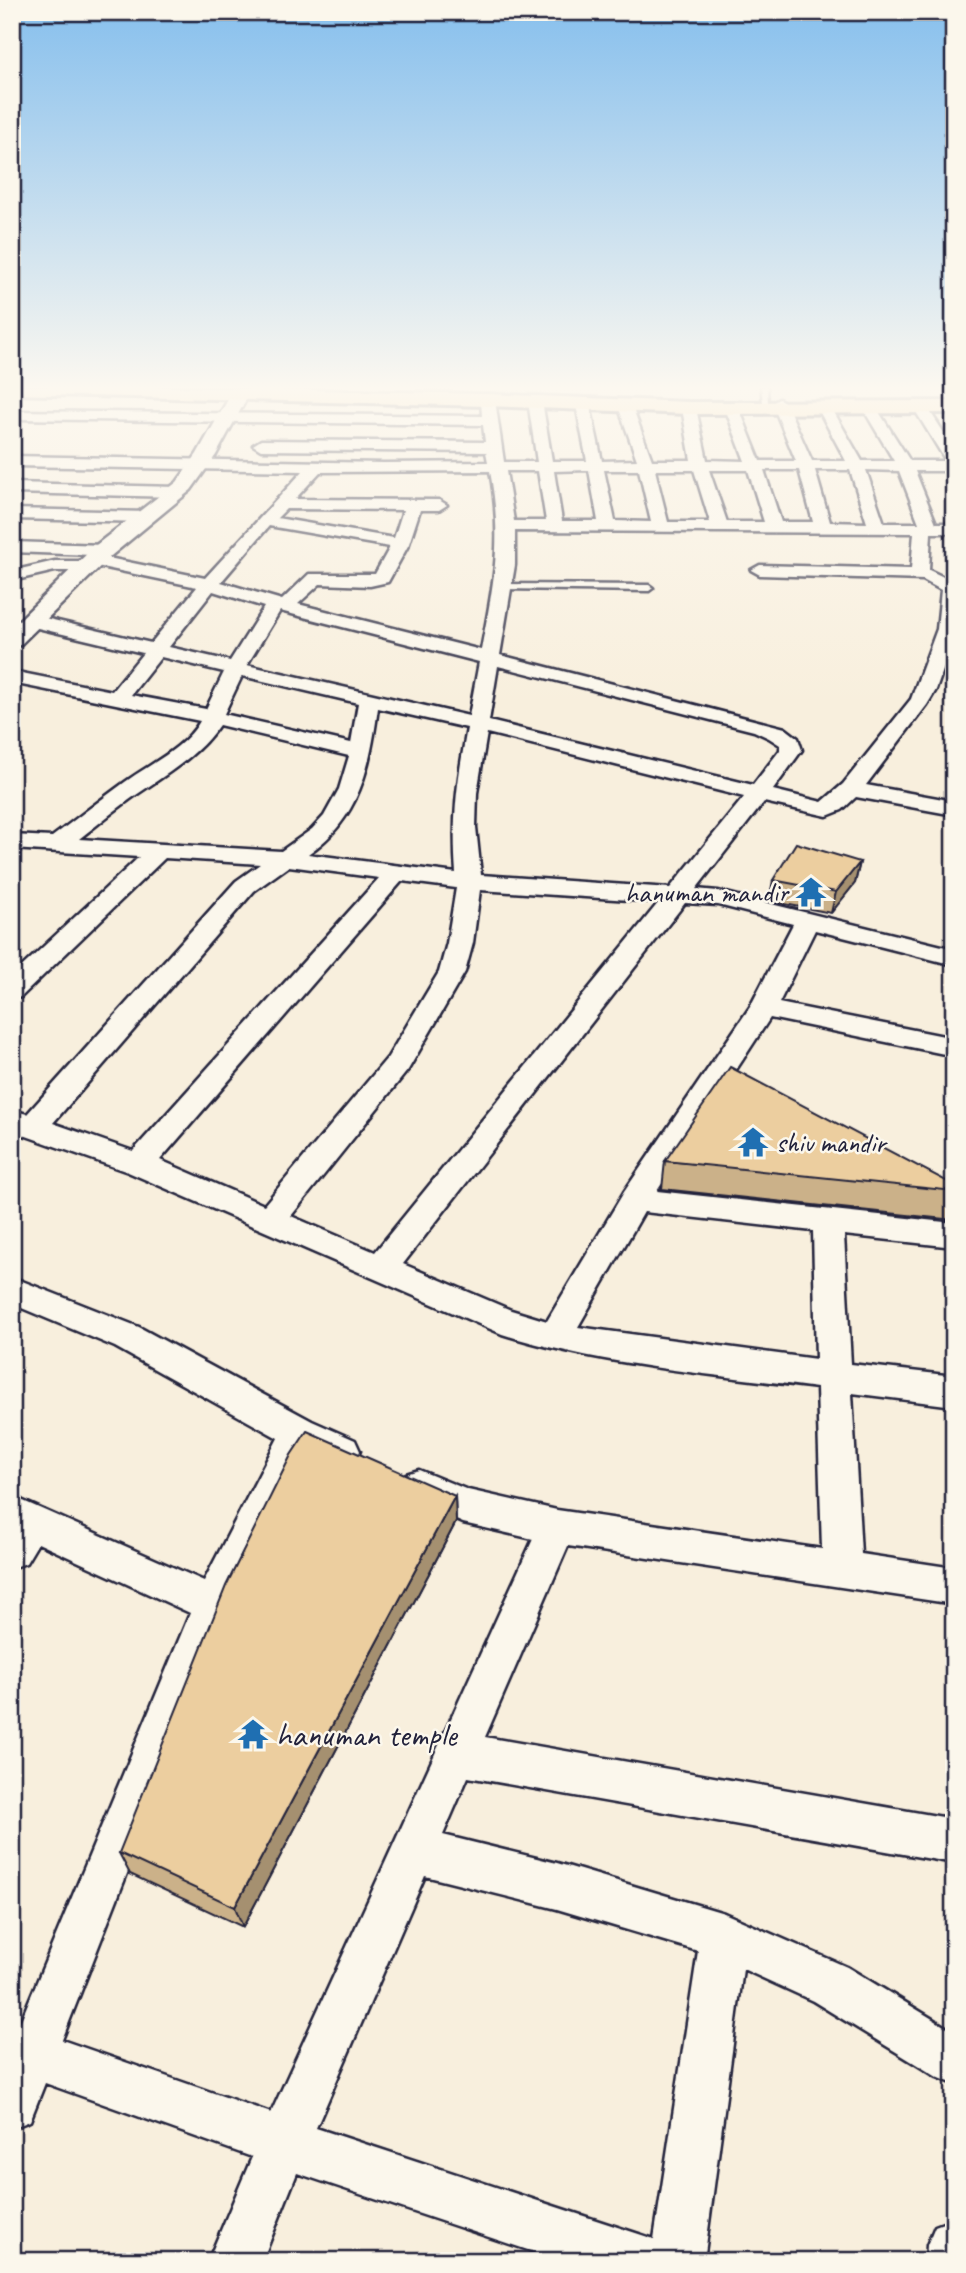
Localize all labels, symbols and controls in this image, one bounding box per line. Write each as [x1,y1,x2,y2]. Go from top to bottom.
place label: hanuman mandir [625,875,790,910]
temple icon: hanuman mandir [794,875,828,909]
temple icon: shiv mandir [736,1125,770,1159]
place label: shiv mandir [776,1125,888,1160]
place label: hanuman temple [276,1714,459,1756]
temple icon: hanuman temple [236,1717,270,1751]

